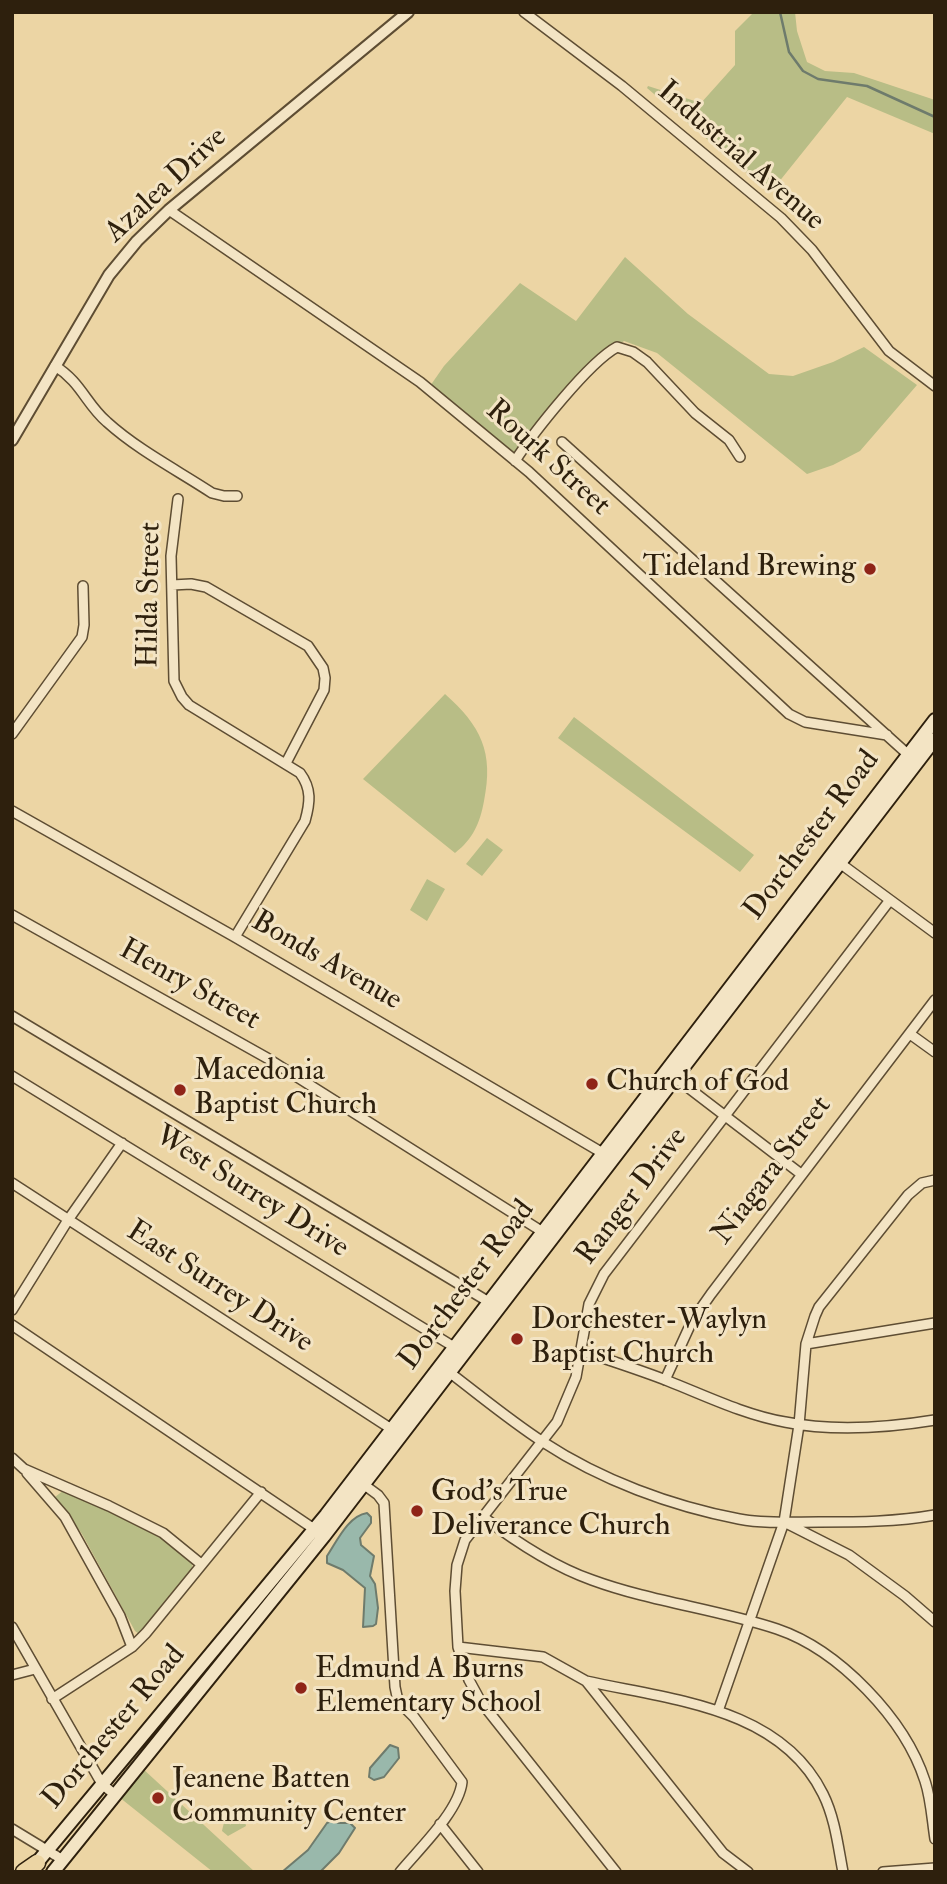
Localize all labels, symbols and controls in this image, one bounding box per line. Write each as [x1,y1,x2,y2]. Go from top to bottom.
street label: Industrial Avenue [649,74,831,240]
street label: Azalea Drive [99,121,235,251]
street label: Rourk Street [477,394,617,524]
street label: Hilda Street [132,522,170,668]
place label: Tideland Brewing [643,551,856,587]
marker: Tideland Brewing [862,561,878,577]
street label: Dorchester Road [738,744,888,928]
street label: Bonds Avenue [244,904,408,1020]
street label: Henry Street [112,933,266,1039]
place label: Macedonia Baptist Church [194,1055,377,1126]
place label: Church of God [606,1066,789,1102]
marker: Church of God [584,1076,600,1092]
marker: Macedonia Baptist Church [172,1082,188,1098]
street label: Niagara Street [706,1090,840,1252]
street label: West Surrey Drive [147,1119,355,1267]
street label: Ranger Drive [570,1121,696,1273]
street label: Dorchester Road [393,1194,543,1378]
street label: East Surrey Drive [119,1214,319,1362]
place label: Dorchester-Waylyn Baptist Church [531,1304,767,1374]
marker: Dorchester-Waylyn Baptist Church [509,1331,525,1347]
place label: God's True Deliverance Church [431,1476,670,1546]
marker: God's True Deliverance Church [409,1503,425,1519]
street label: Dorchester Road [36,1639,194,1817]
place label: Edmund A Burns Elementary School [315,1653,541,1724]
marker: Edmund A Burns Elementary School [293,1680,309,1696]
place label: Jeanene Batten Community Center [172,1763,406,1833]
marker: Jeanene Batten Community Center [150,1790,166,1806]

